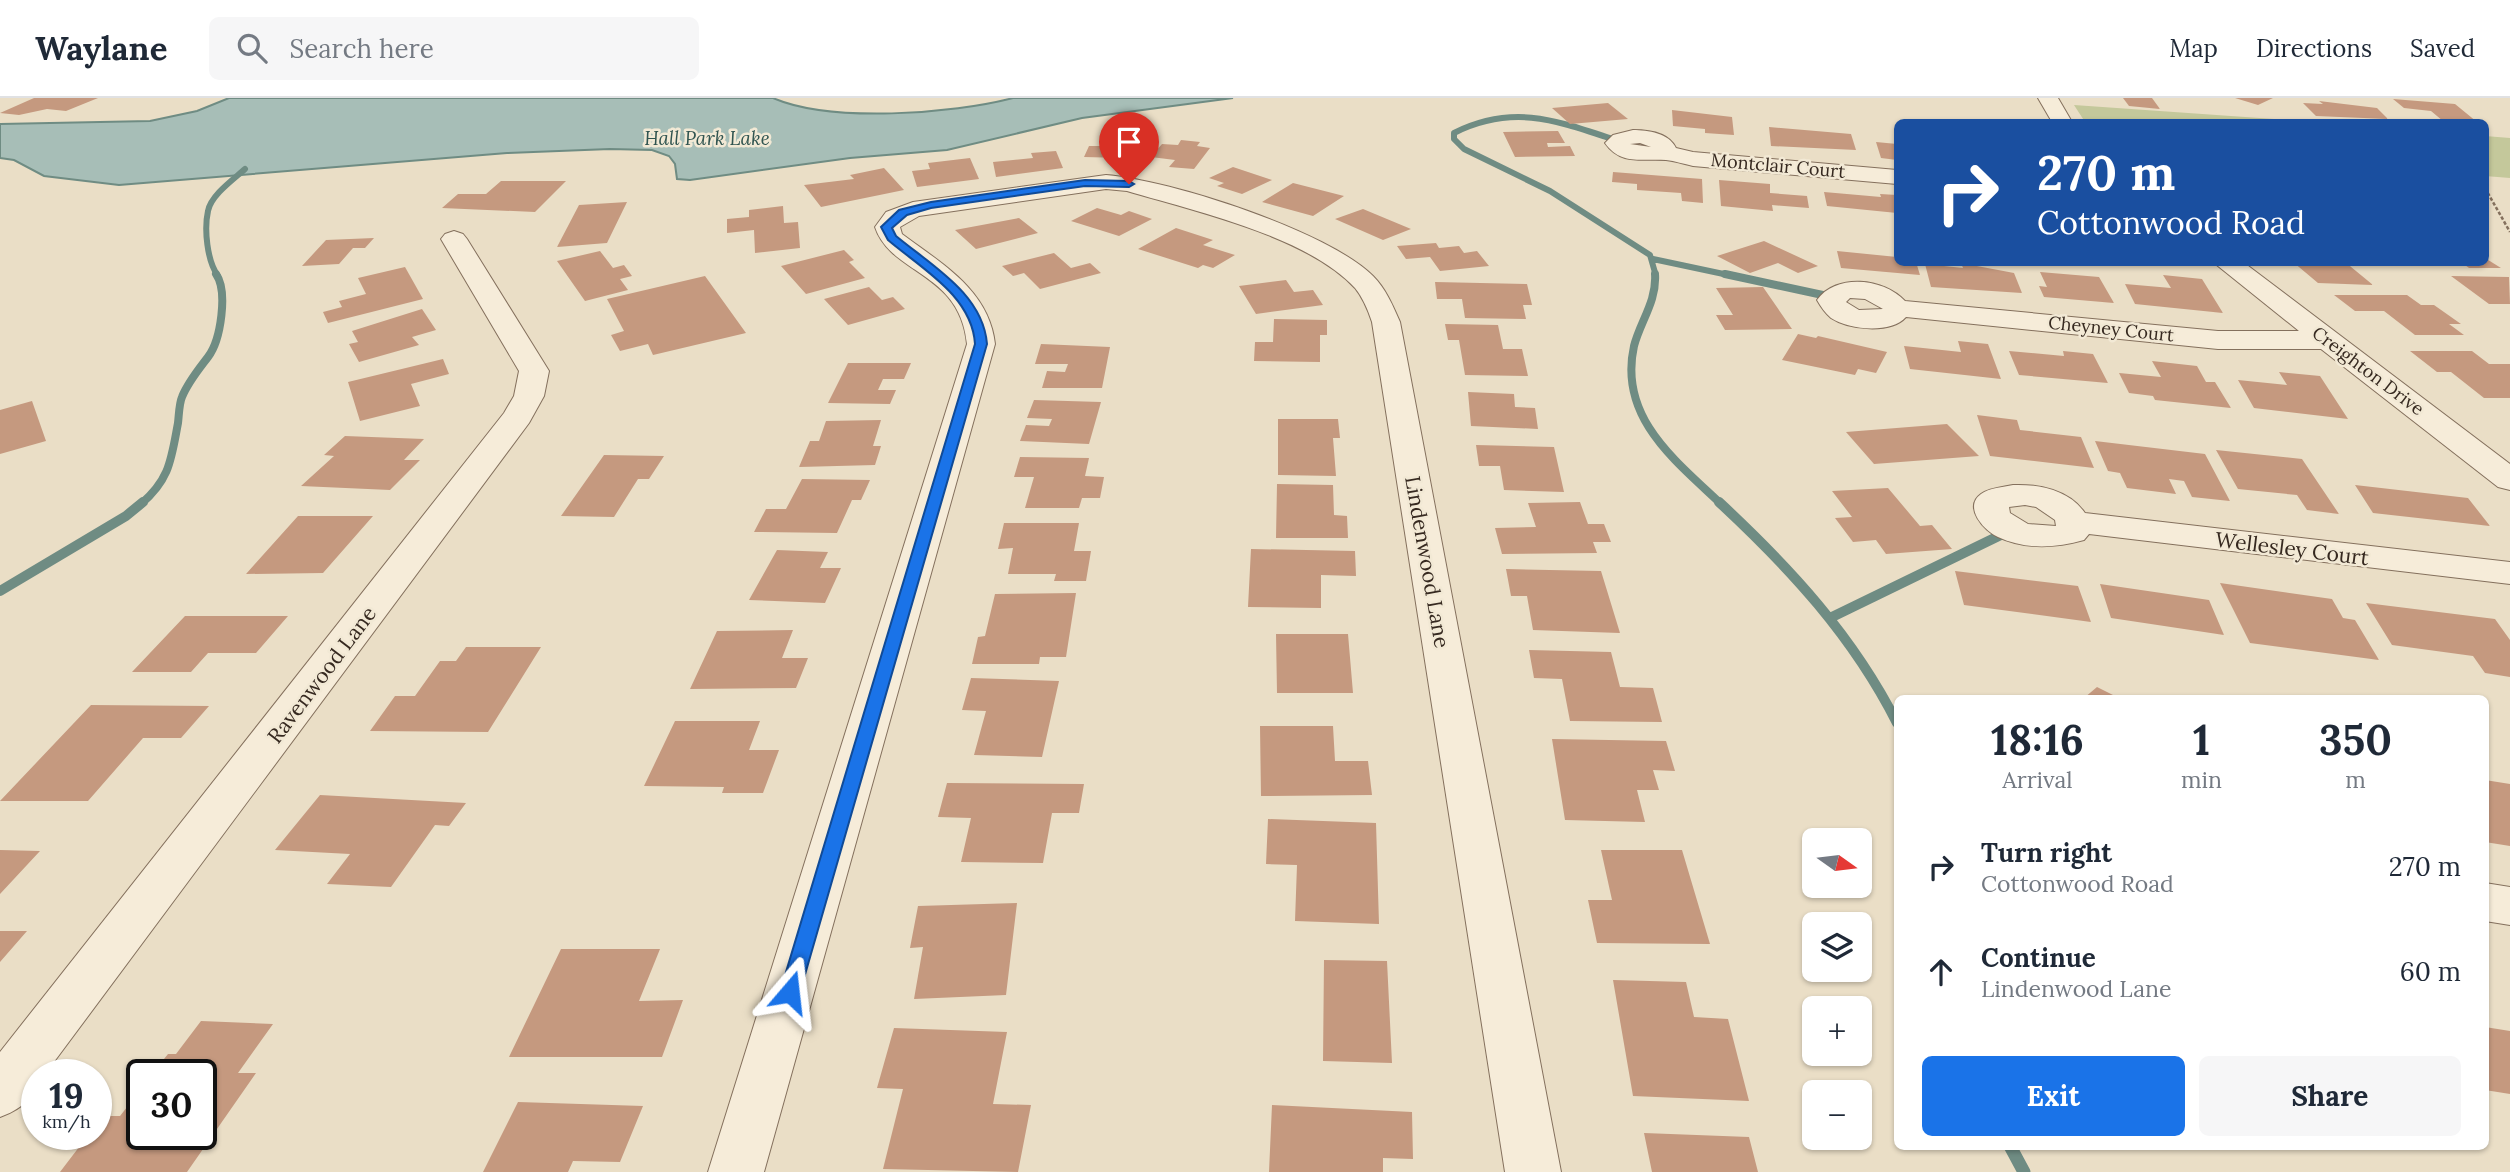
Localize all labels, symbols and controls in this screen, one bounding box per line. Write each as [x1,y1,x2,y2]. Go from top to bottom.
search box [209,17,699,80]
text: Waylane [35,27,167,69]
icon: search [233,29,271,67]
text: Search here [289,32,434,65]
text: Map [2169,33,2218,64]
text: Directions [2256,33,2372,64]
text: Saved [2410,33,2475,64]
pin [1099,112,1159,184]
icon: arrive [1110,123,1148,161]
water label: Hall Park Lake [644,126,770,150]
text: 270 m [2037,141,2175,203]
icon: right [1922,147,2013,238]
street label: Montclair Court [1710,148,1846,183]
text: Cottonwood Road [2037,202,2305,243]
street label: Cheyney Court [2047,310,2175,347]
street label: Creighton Drive [2308,321,2429,420]
street label: Lindenwood Lane [1399,474,1456,650]
street label: Wellesley Court [2214,526,2371,571]
street label: Ravenwood Lane [261,601,382,749]
text: 18:16 [1991,713,2084,767]
text: 1 [2193,713,2210,767]
text: 350 [2319,713,2392,767]
text: Arrival [2002,765,2073,794]
text: min [2181,765,2222,794]
text: m [2345,765,2366,794]
north arrow [1802,828,1872,898]
map controls [1802,828,1872,1150]
text: Turn right [1981,836,2112,869]
icon: right [1922,848,1960,886]
text: 270 m [2389,850,2461,883]
text: Cottonwood Road [1981,869,2174,898]
button: layers [1802,912,1872,982]
text: Continue [1981,941,2096,974]
icon: ahead [1922,953,1960,991]
position arrow [753,955,827,1029]
text: 60 m [2400,955,2461,988]
text: Lindenwood Lane [1981,974,2171,1003]
button: + [1802,996,1872,1066]
button: Exit [1922,1056,2185,1136]
button: Share [2199,1056,2461,1136]
speed limit sign: 30 [126,1059,217,1150]
text: 19 [49,1073,84,1118]
button: − [1802,1080,1872,1150]
text: km/h [42,1110,91,1133]

